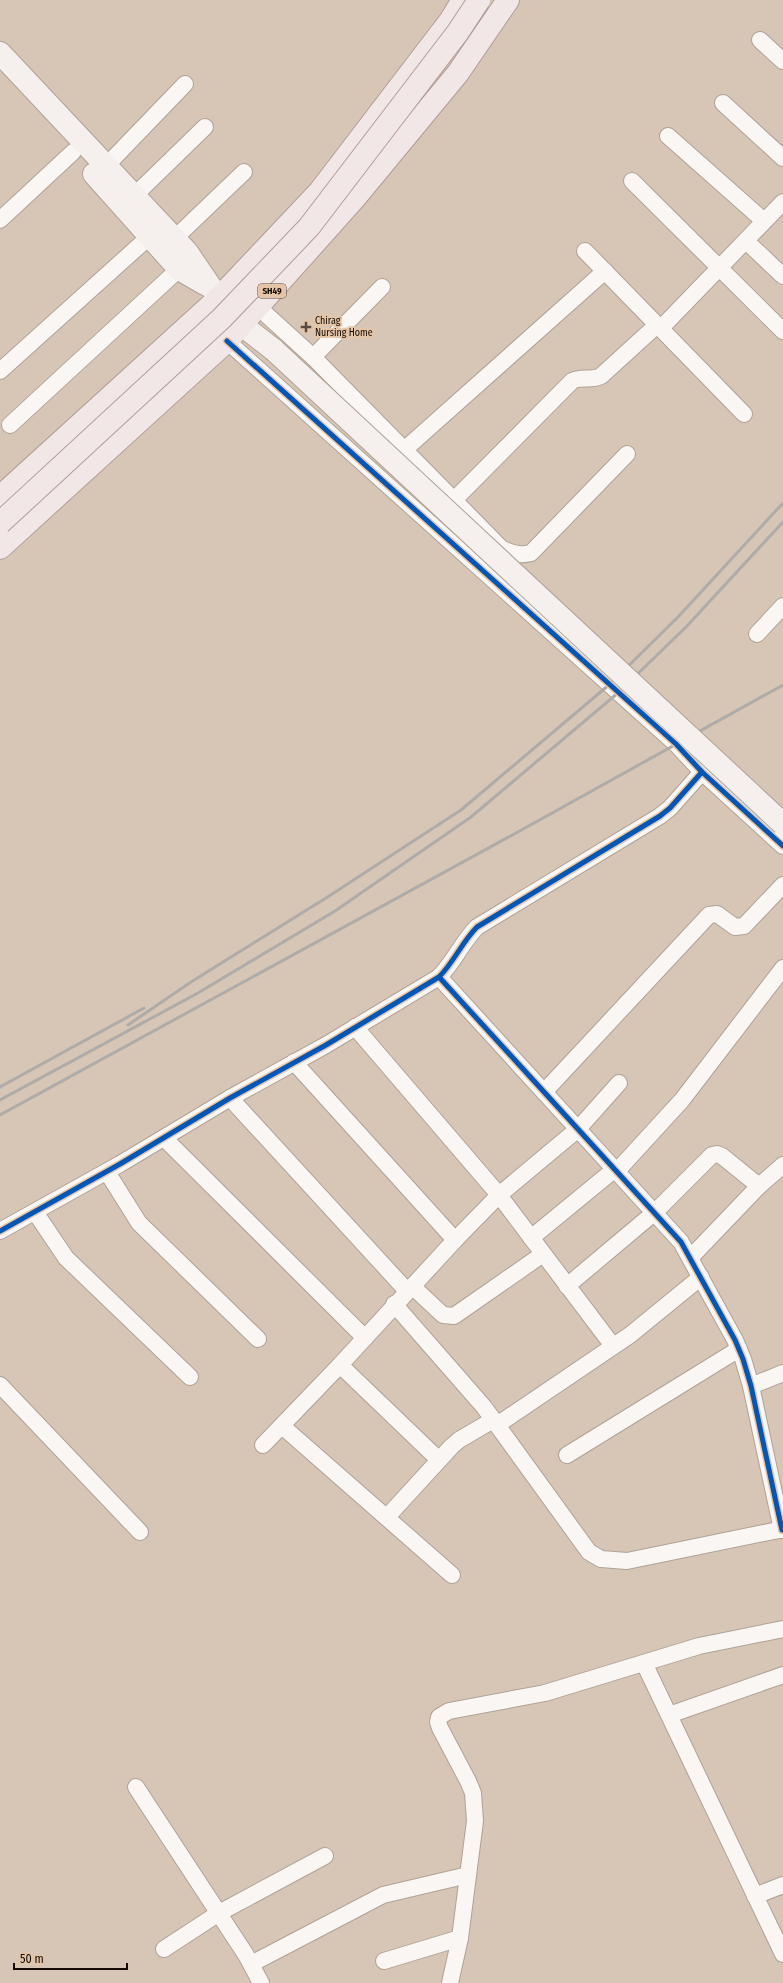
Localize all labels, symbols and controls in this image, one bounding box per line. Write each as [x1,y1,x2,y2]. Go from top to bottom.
road number: SH49 [258,284,286,298]
place label: Chirag Nursing Home [315,315,373,339]
marker: Chirag Nursing Home [300,321,312,333]
scale bar [14,1945,127,1971]
text: 50 m [20,1952,44,1966]

